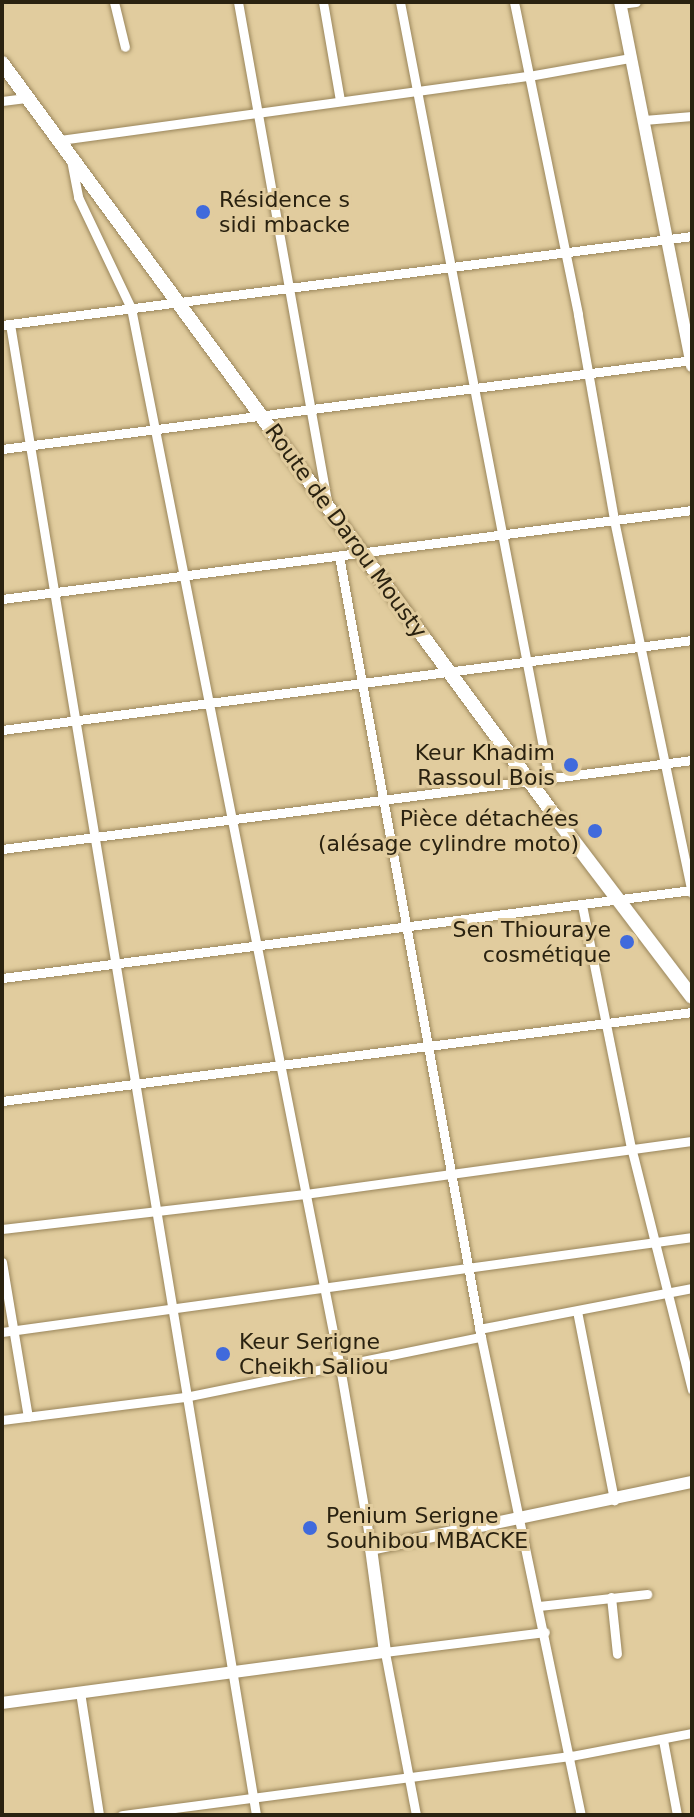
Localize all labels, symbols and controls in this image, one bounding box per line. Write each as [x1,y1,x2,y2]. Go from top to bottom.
place label: Résidence s sidi mbacke [219,186,350,238]
marker: Résidence s sidi mbacke [194,203,212,221]
street label: Route de Darou Mousty [259,419,433,643]
place label: Keur Khadim Rassoul Bois [415,739,555,790]
marker: Keur Khadim Rassoul Bois [562,756,580,774]
place label: Pièce détachées (alésage cylindre moto) [318,805,579,856]
marker: Pièce détachées (alésage cylindre moto) [586,822,604,840]
place label: Sen Thiouraye cosmétique [453,916,611,968]
marker: Sen Thiouraye cosmétique [618,933,636,951]
place label: Keur Serigne Cheikh Saliou [239,1328,389,1380]
marker: Keur Serigne Cheikh Saliou [214,1345,232,1363]
place label: Penium Serigne Souhibou MBACKE [326,1502,528,1554]
marker: Penium Serigne Souhibou MBACKE [301,1519,319,1537]

